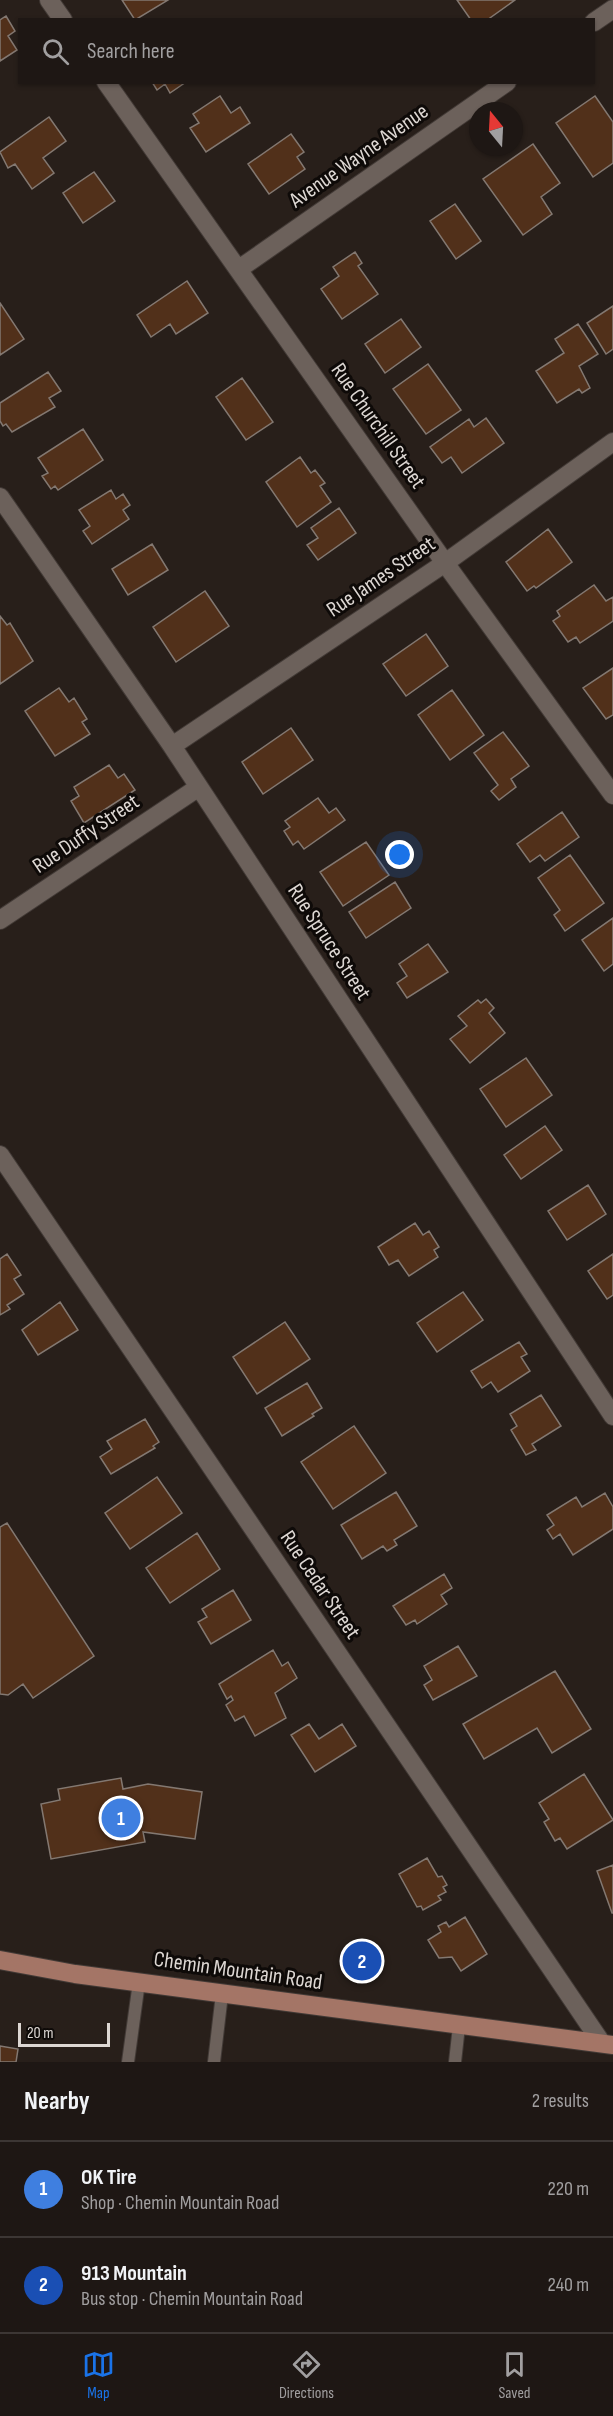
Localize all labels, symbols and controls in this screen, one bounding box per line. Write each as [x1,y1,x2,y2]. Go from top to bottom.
search box [18,18,595,84]
icon: search [39,35,72,68]
text: Search here [87,38,174,65]
street label: Avenue Wayne Avenue [284,98,434,214]
north arrow [469,102,523,156]
street label: Rue Churchill Street [325,358,431,494]
street label: Rue James Street [321,531,441,623]
street label: Rue Duffy Street [27,788,145,880]
your location [385,840,414,869]
street label: Rue Spruce Street [281,879,377,1005]
street label: Rue Cedar Street [274,1526,366,1645]
pin: 1 [102,1796,140,1840]
pin: 2 [342,1938,382,1984]
street label: Chemin Mountain Road [152,1946,324,1996]
scale bar [18,2020,110,2048]
text: 20 m [27,2024,54,2043]
text: Nearby [24,2086,90,2117]
text: 2 results [532,2089,589,2113]
text: OK Tire [81,2164,137,2191]
text: 1 [40,2177,47,2201]
text: 220 m [548,2177,589,2201]
text: Shop · Chemin Mountain Road [81,2191,279,2215]
text: 913 Mountain [81,2260,187,2287]
text: 2 [39,2273,48,2297]
text: 240 m [548,2273,589,2297]
text: Bus stop · Chemin Mountain Road [81,2287,303,2311]
tab: Map [82,2348,115,2403]
tab: Directions [279,2348,334,2403]
tab: Saved [498,2348,531,2403]

